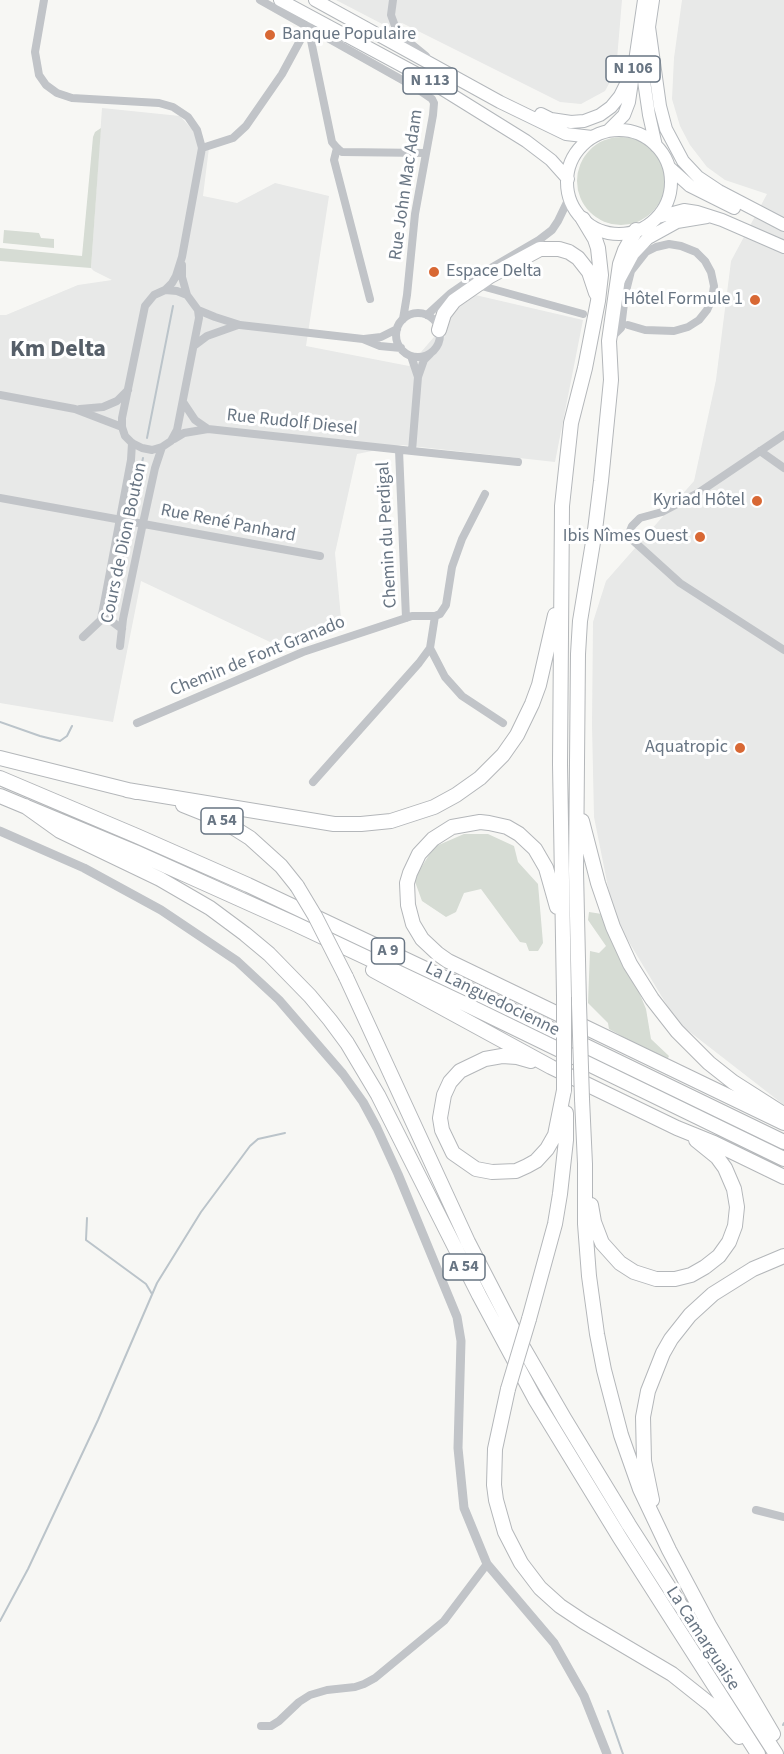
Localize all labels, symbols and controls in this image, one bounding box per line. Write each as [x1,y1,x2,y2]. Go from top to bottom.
place label: Banque Populaire [282,24,416,46]
marker: Banque Populaire [263,28,277,42]
road number: N 106 [606,56,660,82]
road number: N 113 [403,68,457,94]
street label: Rue John Mac Adam [386,108,428,262]
place label: Espace Delta [446,261,542,283]
marker: Espace Delta [427,265,441,279]
place label: Hôtel Formule 1 [623,289,743,311]
marker: Hôtel Formule 1 [748,293,762,307]
district label: Km Delta [10,337,106,365]
street label: Rue Rudolf Diesel [226,405,358,441]
street label: Cours de Dion Bouton [97,461,153,625]
street label: Chemin du Perdigal [373,461,403,609]
place label: Kyriad Hôtel [653,490,745,512]
marker: Kyriad Hôtel [750,494,764,508]
street label: Rue René Panhard [159,500,297,548]
place label: Ibis Nîmes Ouest [563,526,688,548]
marker: Ibis Nîmes Ouest [693,530,707,544]
street label: Chemin de Font Granado [167,612,349,702]
place label: Aquatropic [645,737,728,759]
marker: Aquatropic [733,741,747,755]
road number: A 54 [201,808,243,834]
road number: A 9 [372,938,404,964]
street label: La Languedocienne [421,958,563,1042]
road number: A 54 [443,1254,485,1280]
street label: La Camarguaise [660,1583,744,1695]

